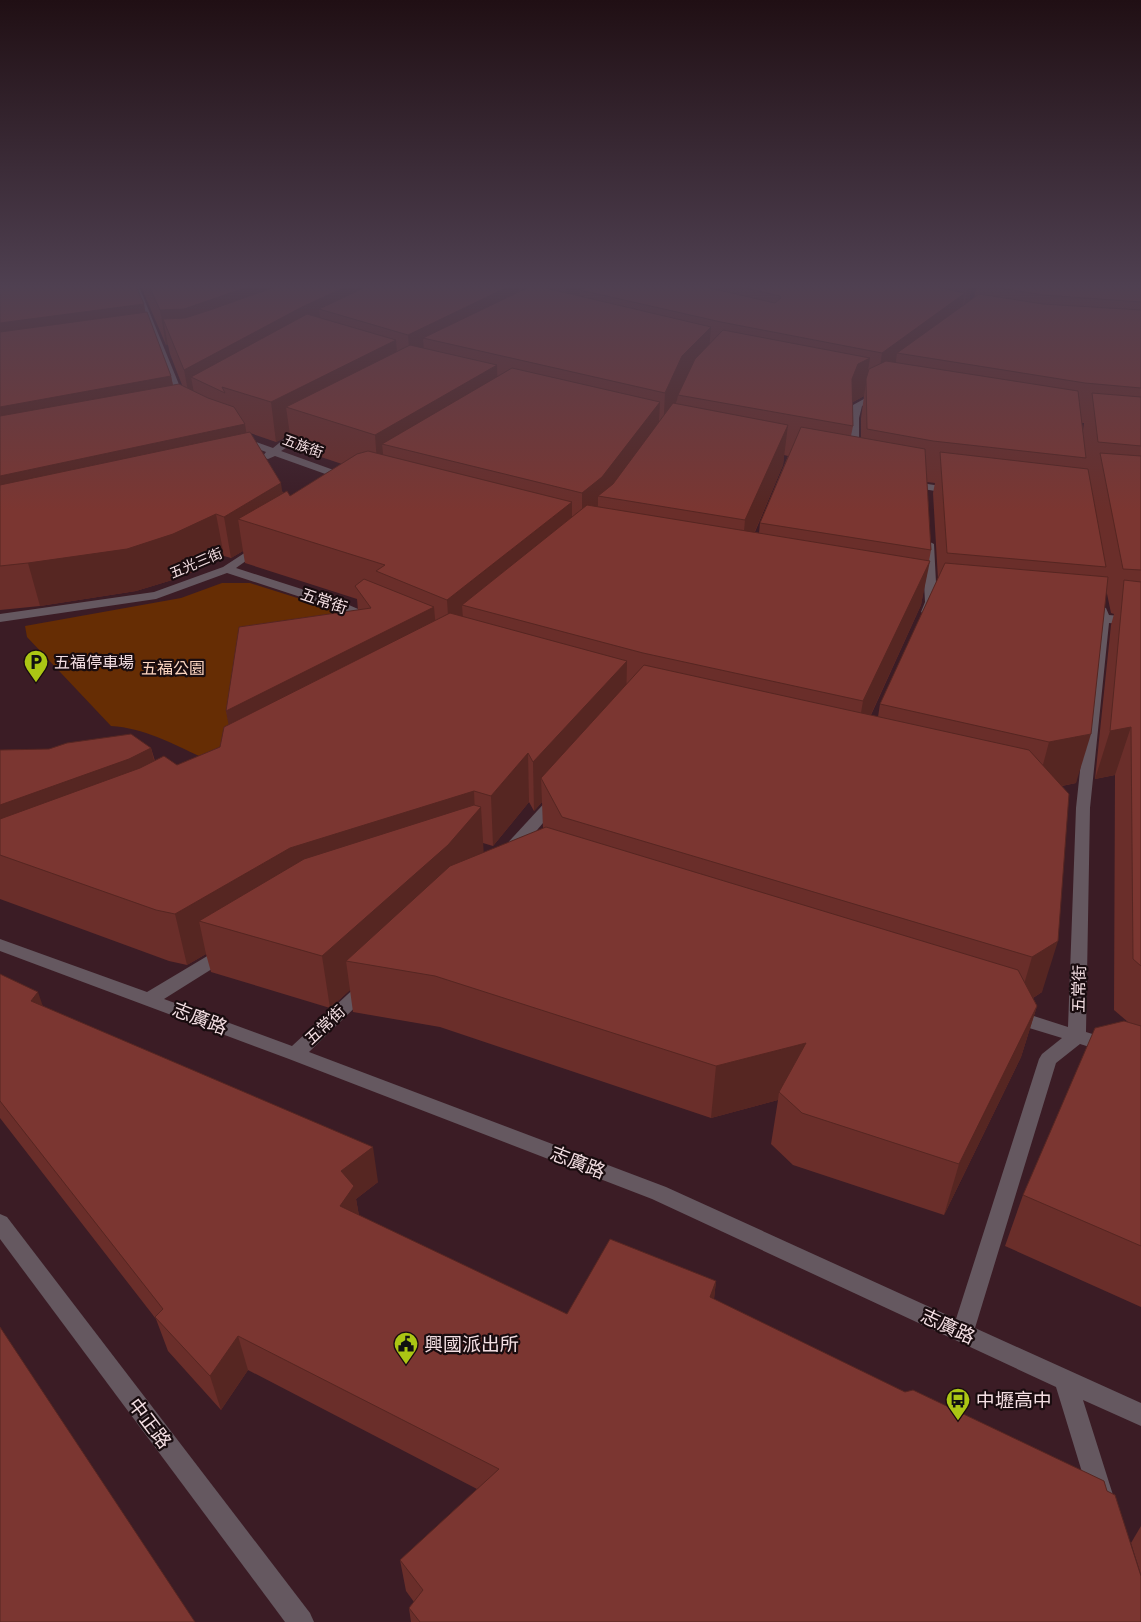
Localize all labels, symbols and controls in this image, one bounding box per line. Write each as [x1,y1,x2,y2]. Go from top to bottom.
street label: 五族街 [281,431,325,461]
street label: 五光三街 [167,545,225,581]
street label: 五常街 [298,584,350,618]
parking icon: 五福停車場 [23,649,49,683]
place label: 五福停車場 [54,653,134,672]
park label: 五福公園 [141,659,205,678]
street label: 五常街 [1069,965,1089,1013]
street label: 志廣路 [169,998,231,1038]
street label: 五常街 [301,1002,349,1048]
street label: 志廣路 [547,1142,609,1182]
street label: 志廣路 [918,1304,978,1348]
public building icon: 興國派出所 [393,1331,419,1365]
place label: 興國派出所 [424,1333,519,1355]
bus stop icon: 中壢高中 [945,1387,971,1421]
place label: 中壢高中 [976,1389,1052,1411]
street label: 中正路 [124,1394,176,1452]

